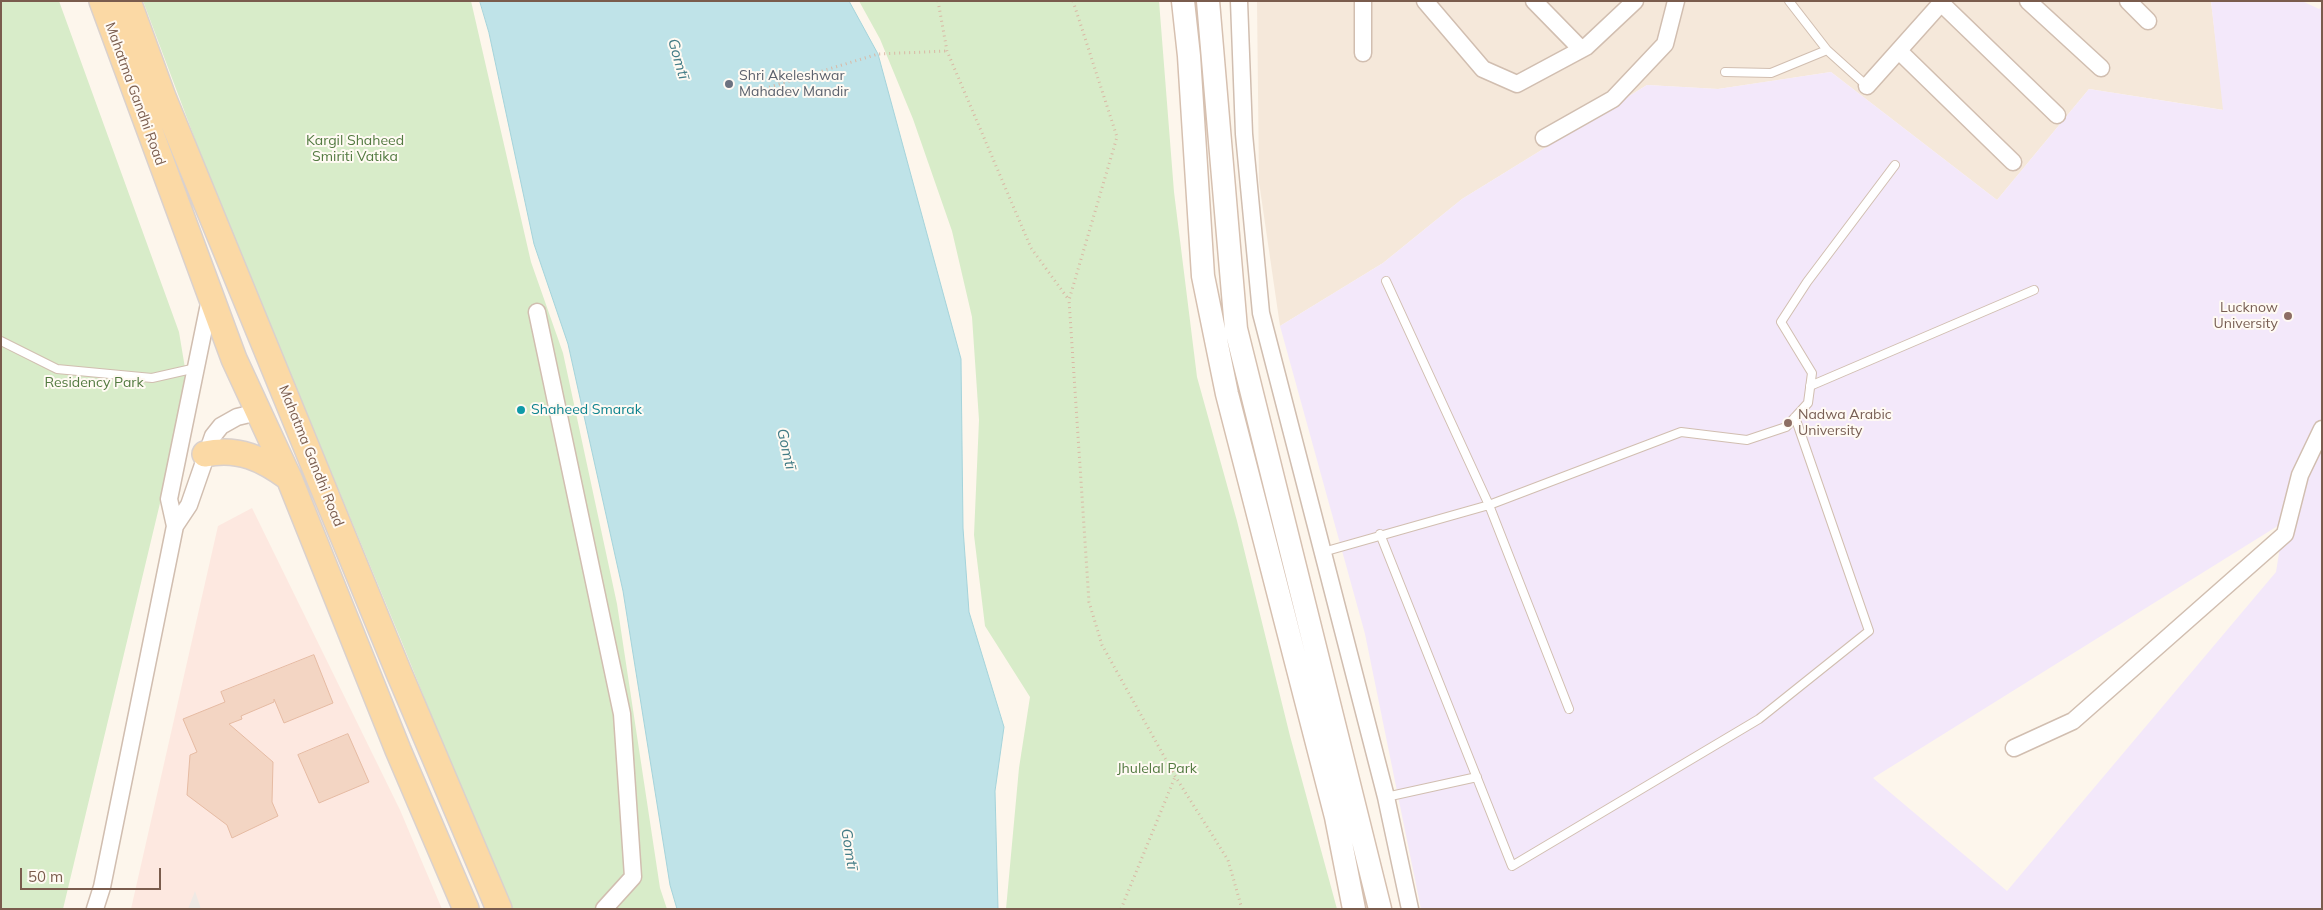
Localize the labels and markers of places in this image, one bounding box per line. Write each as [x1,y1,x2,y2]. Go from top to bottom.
place label: Shri Akeleshwar Mahadev Mandir [739,68,848,100]
marker: Shri Akeleshwar Mahadev Mandir [723,78,735,90]
place label: Lucknow University [2214,300,2278,332]
marker: Lucknow University [2282,310,2294,322]
place label: Shaheed Smarak [531,402,642,418]
marker: Shaheed Smarak [515,404,527,416]
place label: Nadwa Arabic University [1798,407,1892,440]
marker: Nadwa Arabic University [1782,417,1794,429]

